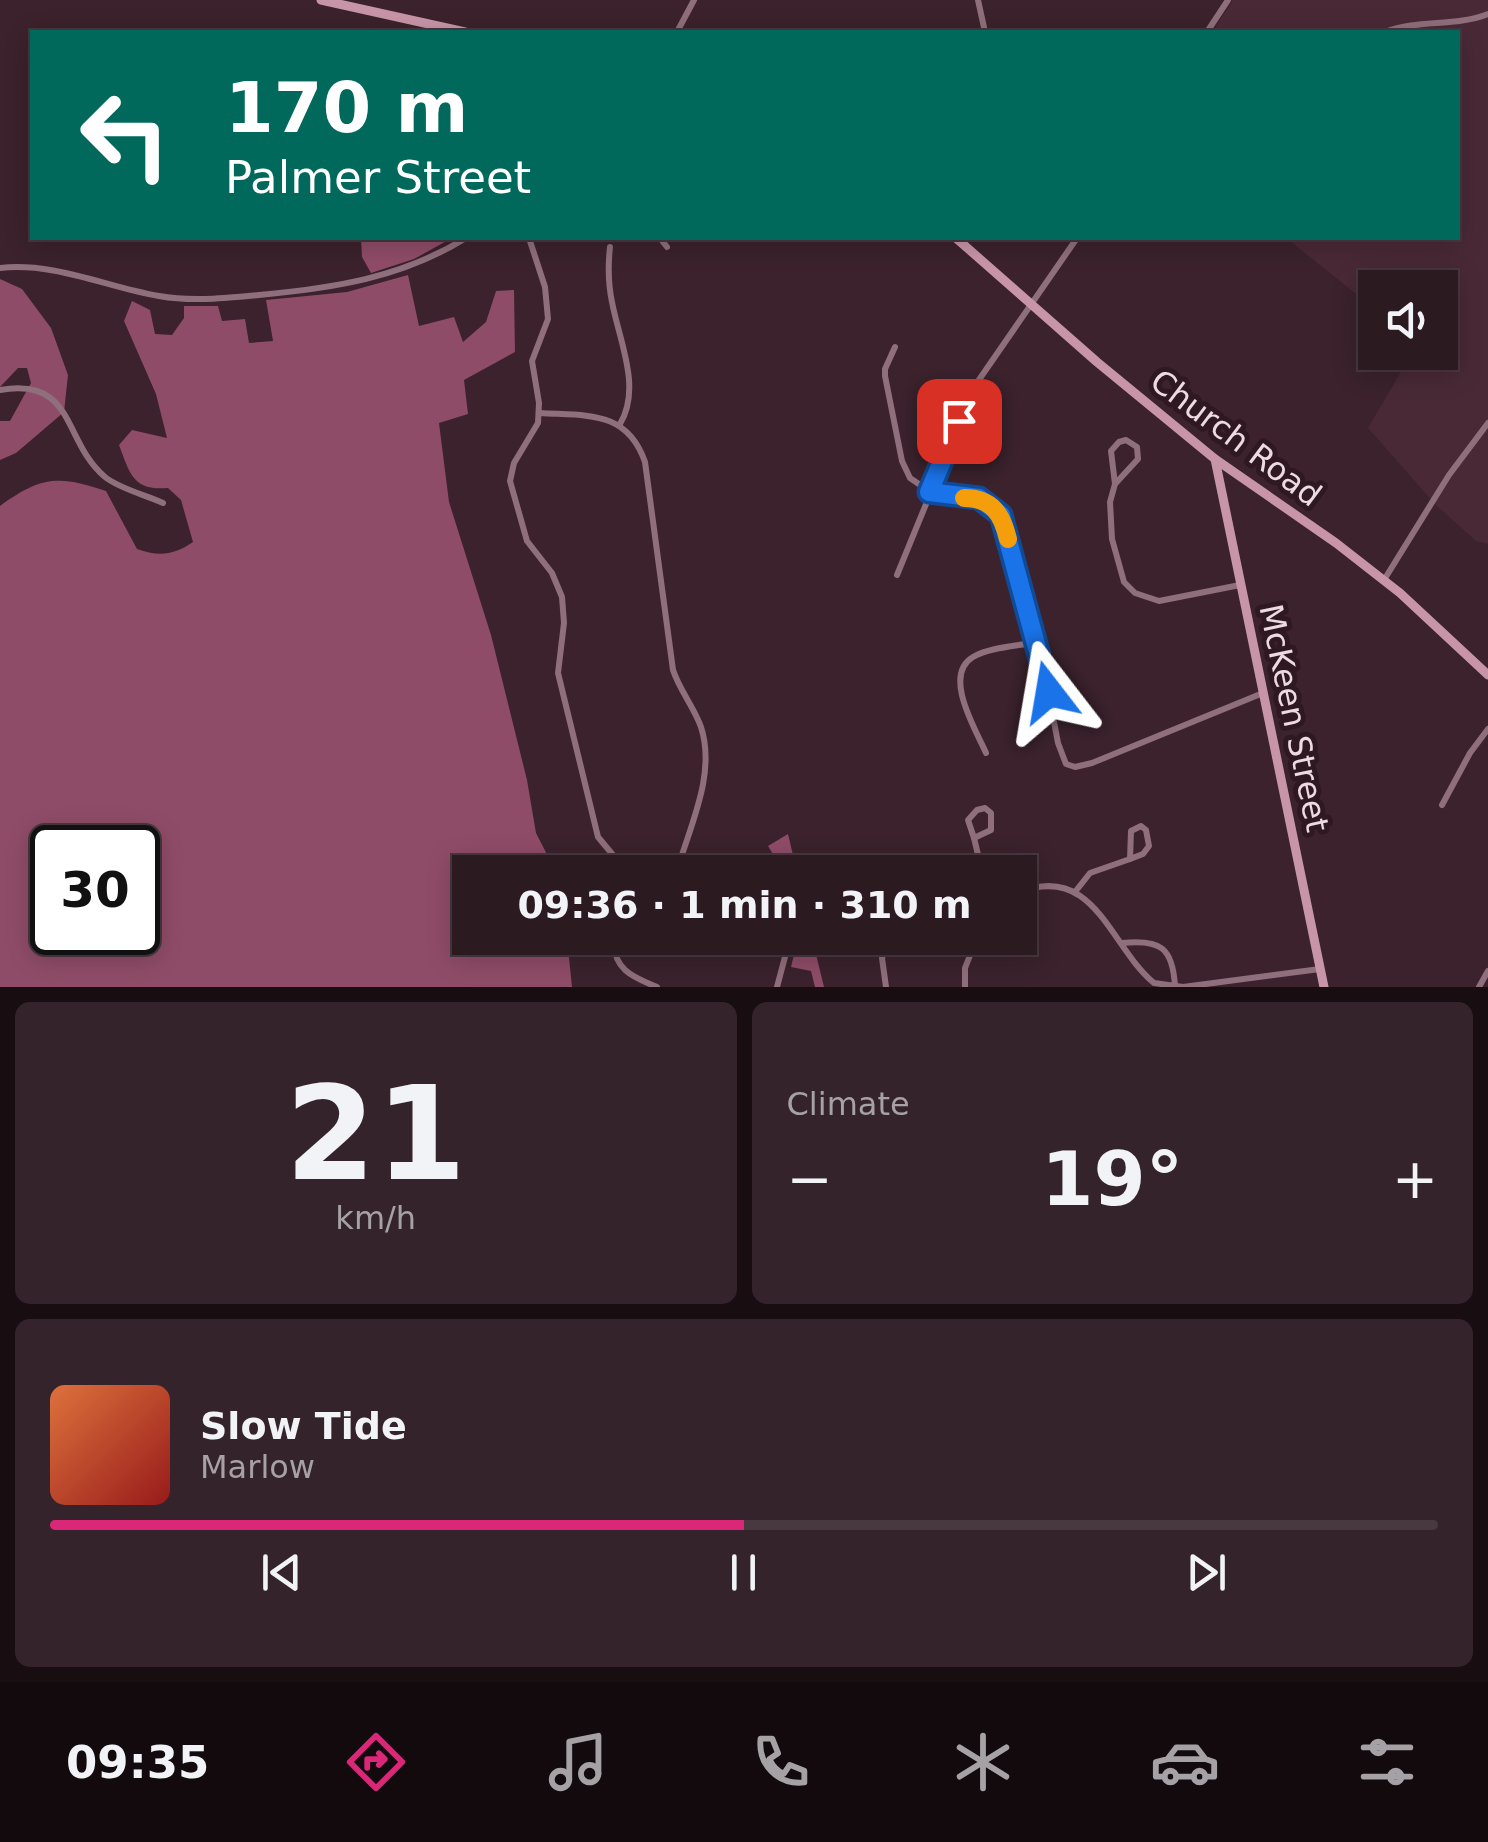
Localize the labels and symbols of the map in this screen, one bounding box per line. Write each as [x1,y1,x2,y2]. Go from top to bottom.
street label: Church Road [1143,362,1329,514]
pin [917,379,1002,464]
street label: McKeen Street [1251,601,1337,835]
position arrow [997,640,1101,744]
speed limit sign: 30 [30,825,160,955]

